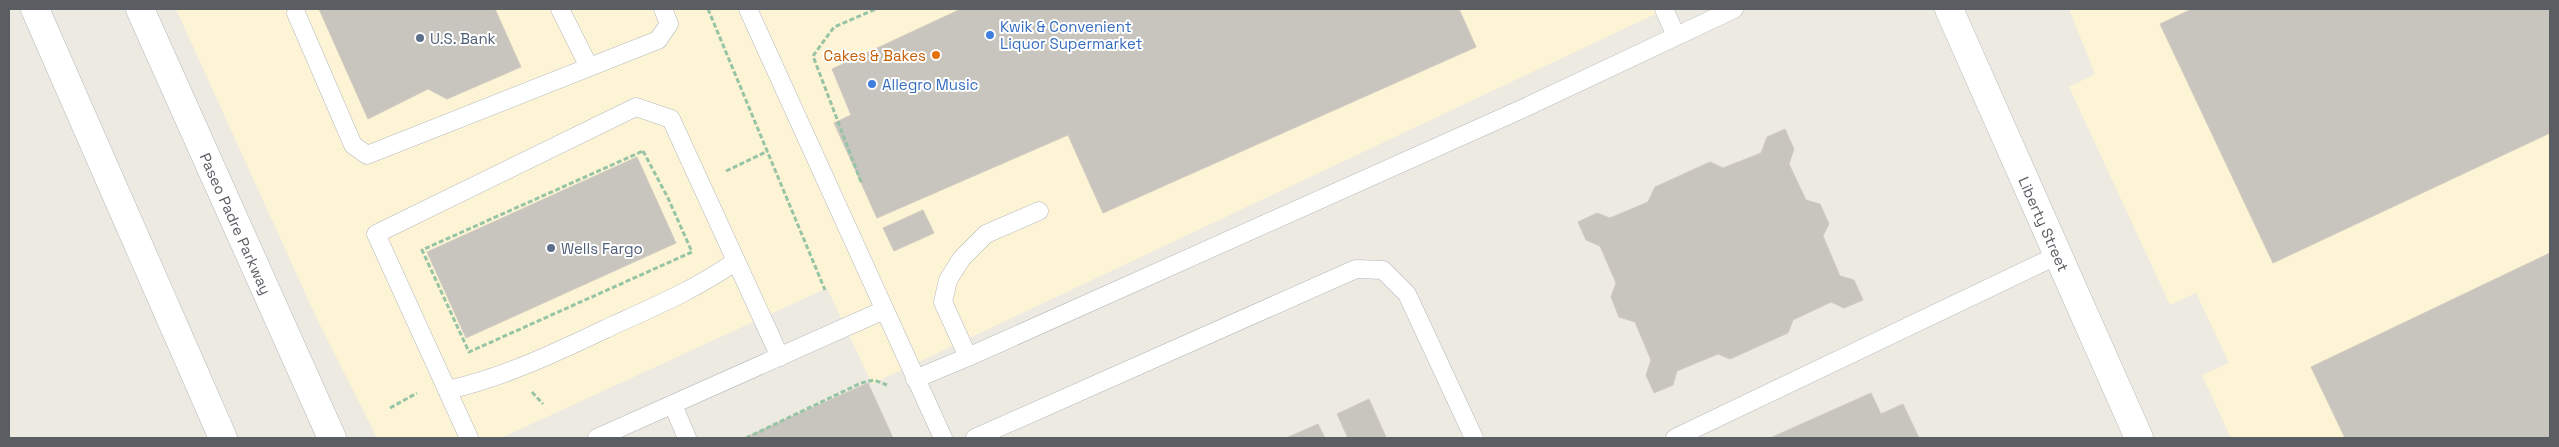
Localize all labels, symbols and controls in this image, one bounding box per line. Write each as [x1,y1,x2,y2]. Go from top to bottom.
place label: Kwik & Convenient Liquor Supermarket [1000,17,1142,53]
place label: U.S. Bank [430,29,496,48]
marker: Kwik & Convenient Liquor Supermarket [984,29,996,41]
marker: U.S. Bank [414,32,426,44]
place label: Cakes & Bakes [824,46,926,65]
marker: Cakes & Bakes [930,49,942,61]
place label: Allegro Music [882,75,979,94]
marker: Allegro Music [866,78,878,90]
street label: Paseo Padre Parkway [196,150,276,297]
street label: Liberty Street [2015,173,2074,274]
place label: Wells Fargo [561,239,643,258]
marker: Wells Fargo [545,242,557,254]

